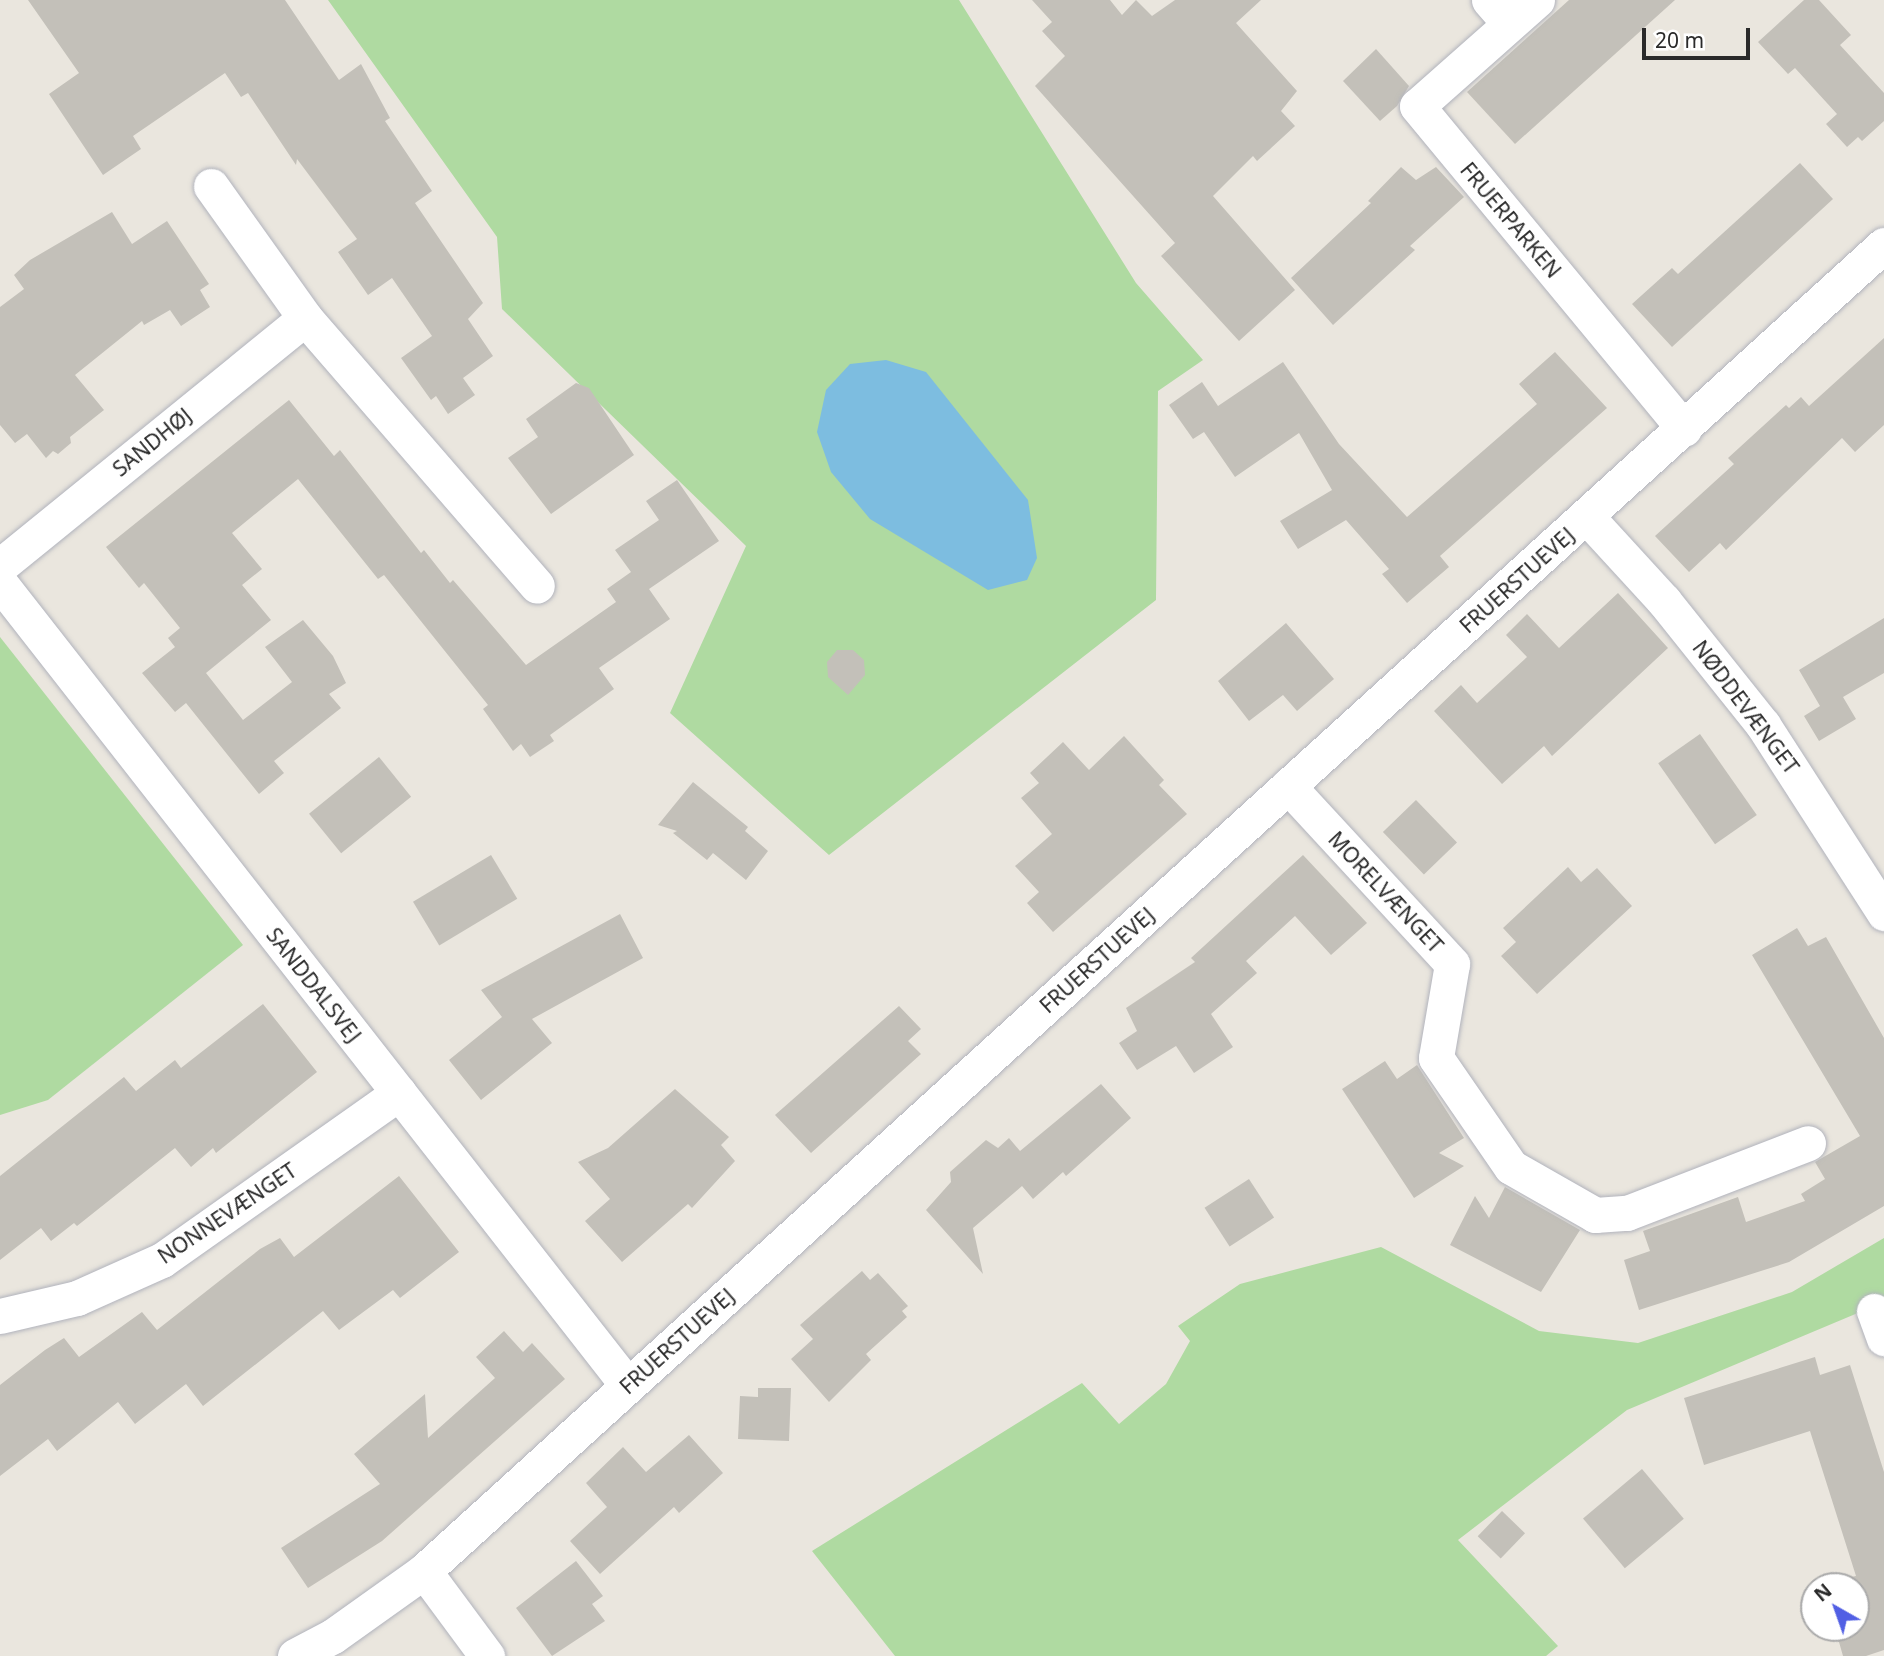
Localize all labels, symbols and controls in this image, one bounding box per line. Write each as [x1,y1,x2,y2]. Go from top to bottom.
scale bar [1646,14,1755,58]
text: 20 m [1655,26,1704,54]
street label: FRUERPARKEN [1455,157,1567,283]
street label: SANDHØJ [108,403,196,481]
street label: FRUERSTUEVEJ [1454,522,1580,638]
street label: NØDDEVÆNGET [1688,635,1804,779]
street label: MORELVÆNGET [1323,826,1449,958]
street label: FRUERSTUEVEJ [1034,902,1160,1018]
street label: SANDDALSVEJ [261,923,367,1047]
street label: NONNEVÆNGET [153,1157,301,1269]
street label: FRUERSTUEVEJ [614,1283,740,1399]
north arrow [1800,1572,1870,1642]
text: N [1809,1578,1837,1607]

